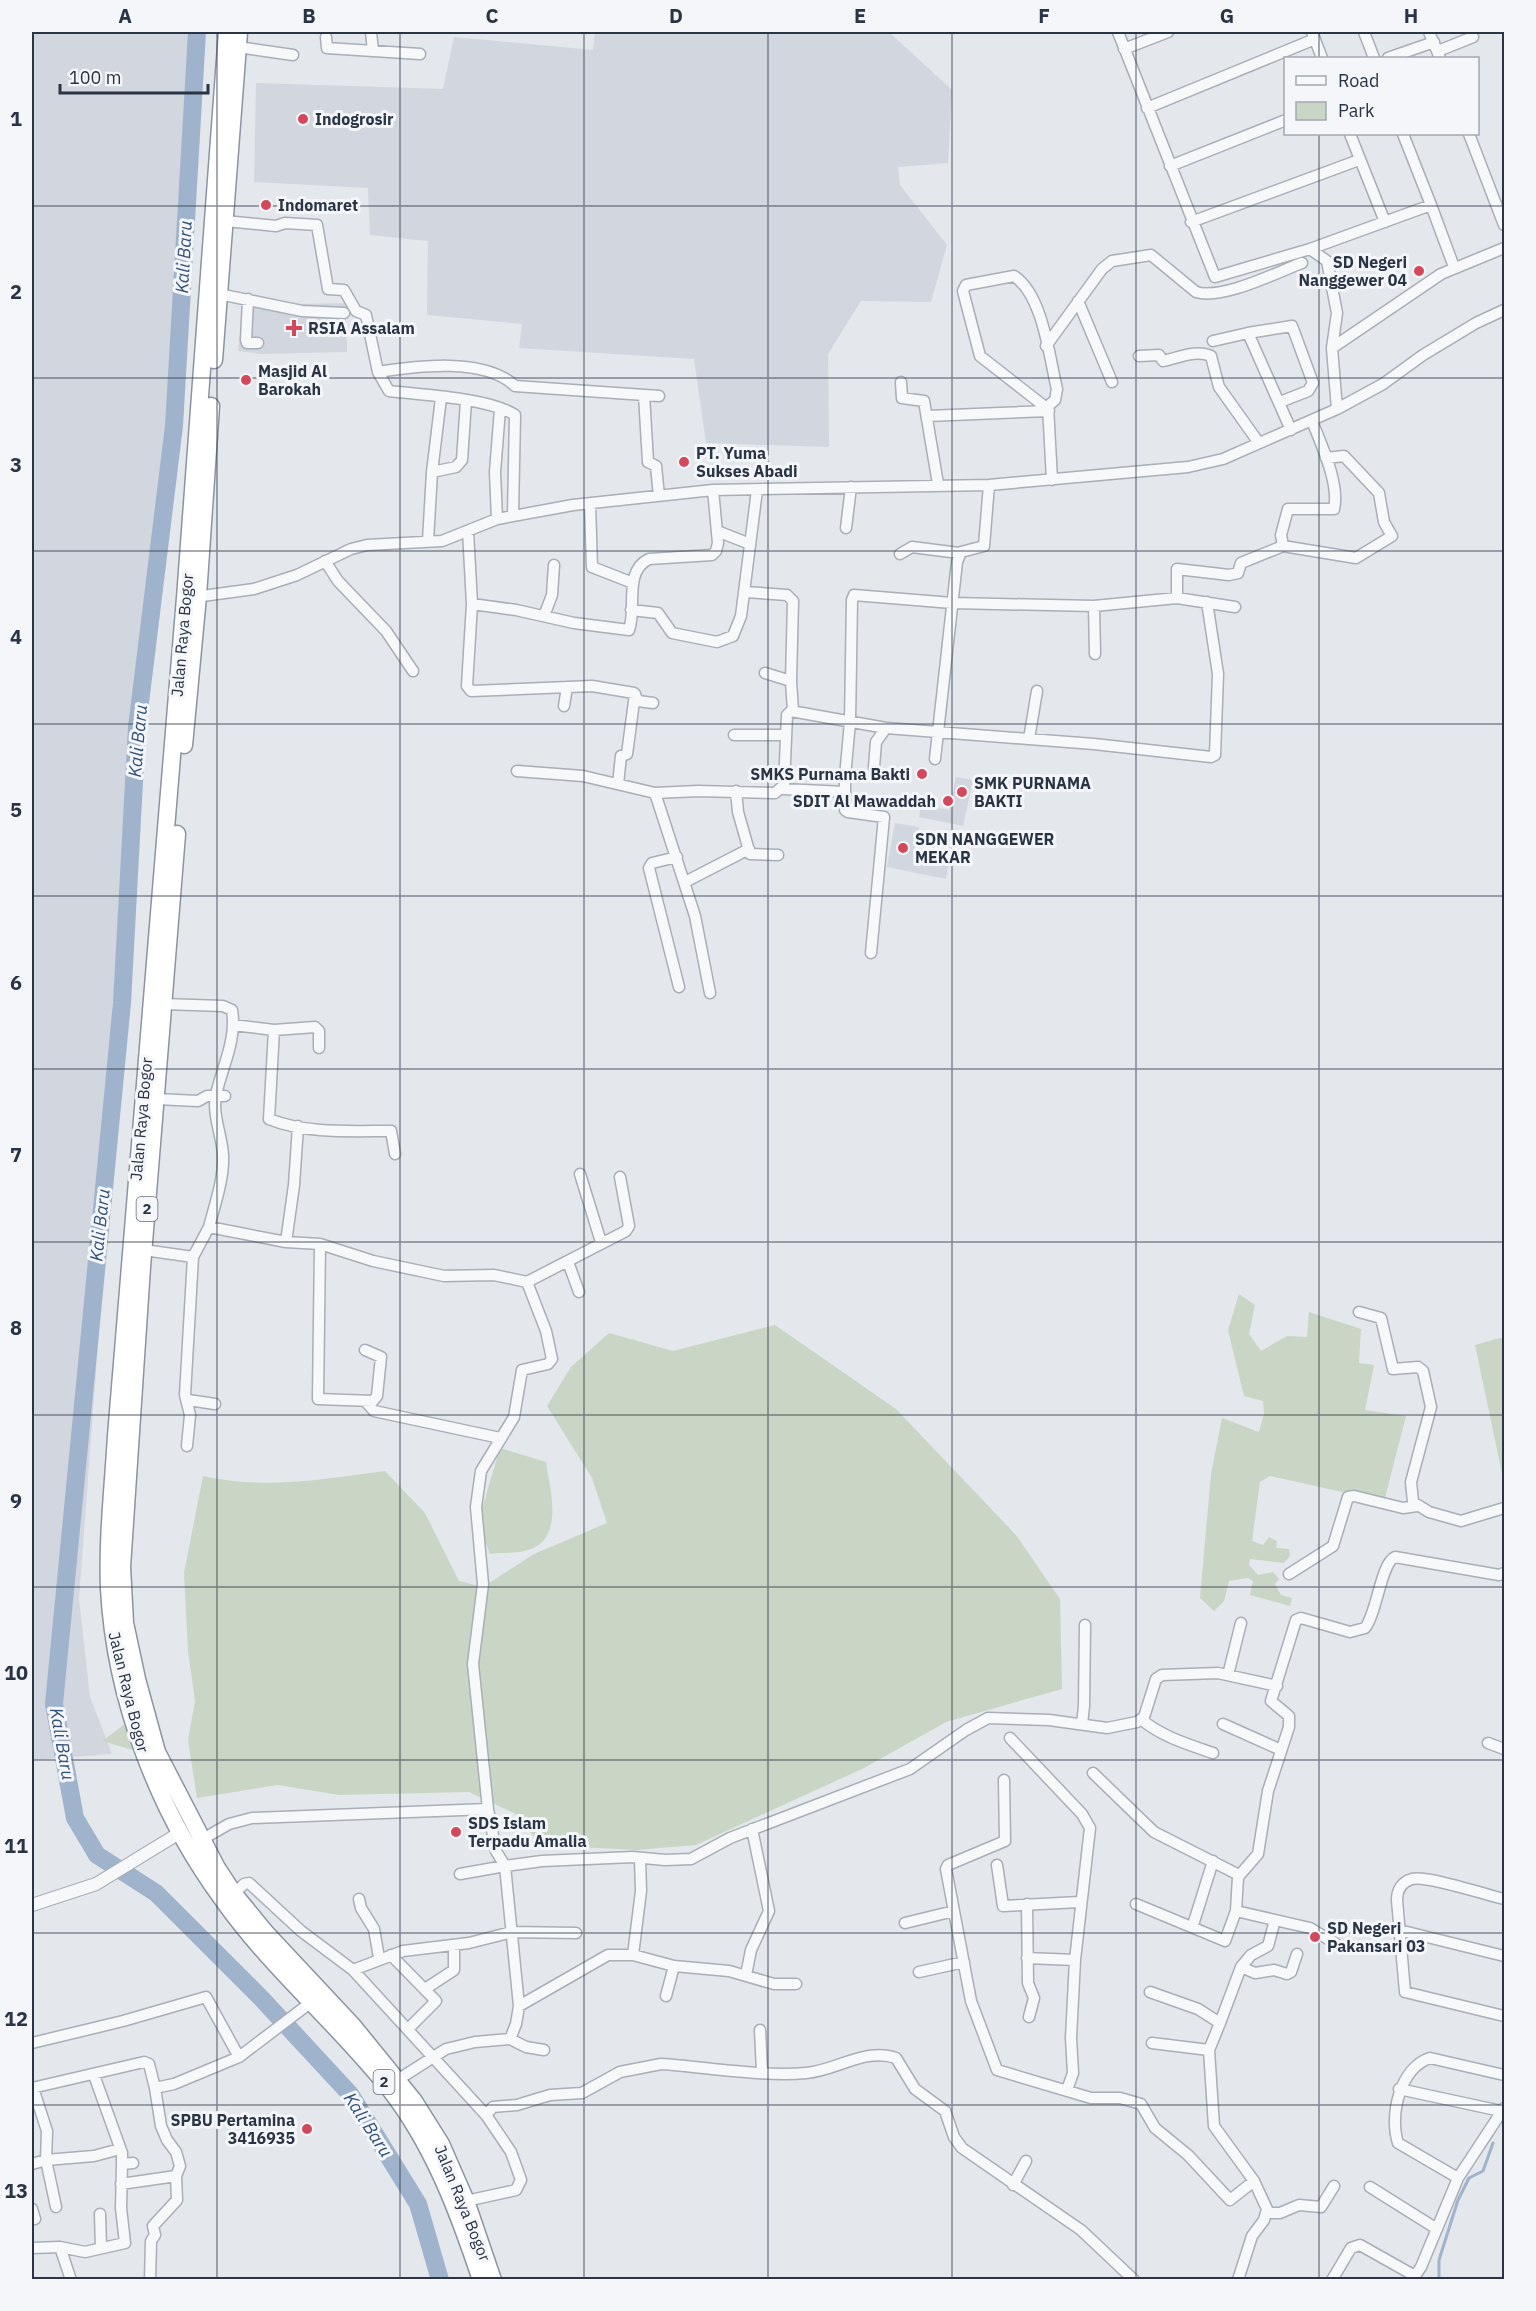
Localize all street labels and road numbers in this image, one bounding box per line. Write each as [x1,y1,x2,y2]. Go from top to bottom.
street label: Jalan Raya Bogor [167,572,197,697]
street label: Jalan Raya Bogor [126,1056,156,1181]
road number: 2 [136,1197,158,1221]
street label: Jalan Raya Bogor [104,1630,154,1755]
road number: 2 [374,2070,394,2094]
street label: Jalan Raya Bogor [431,2142,495,2264]

